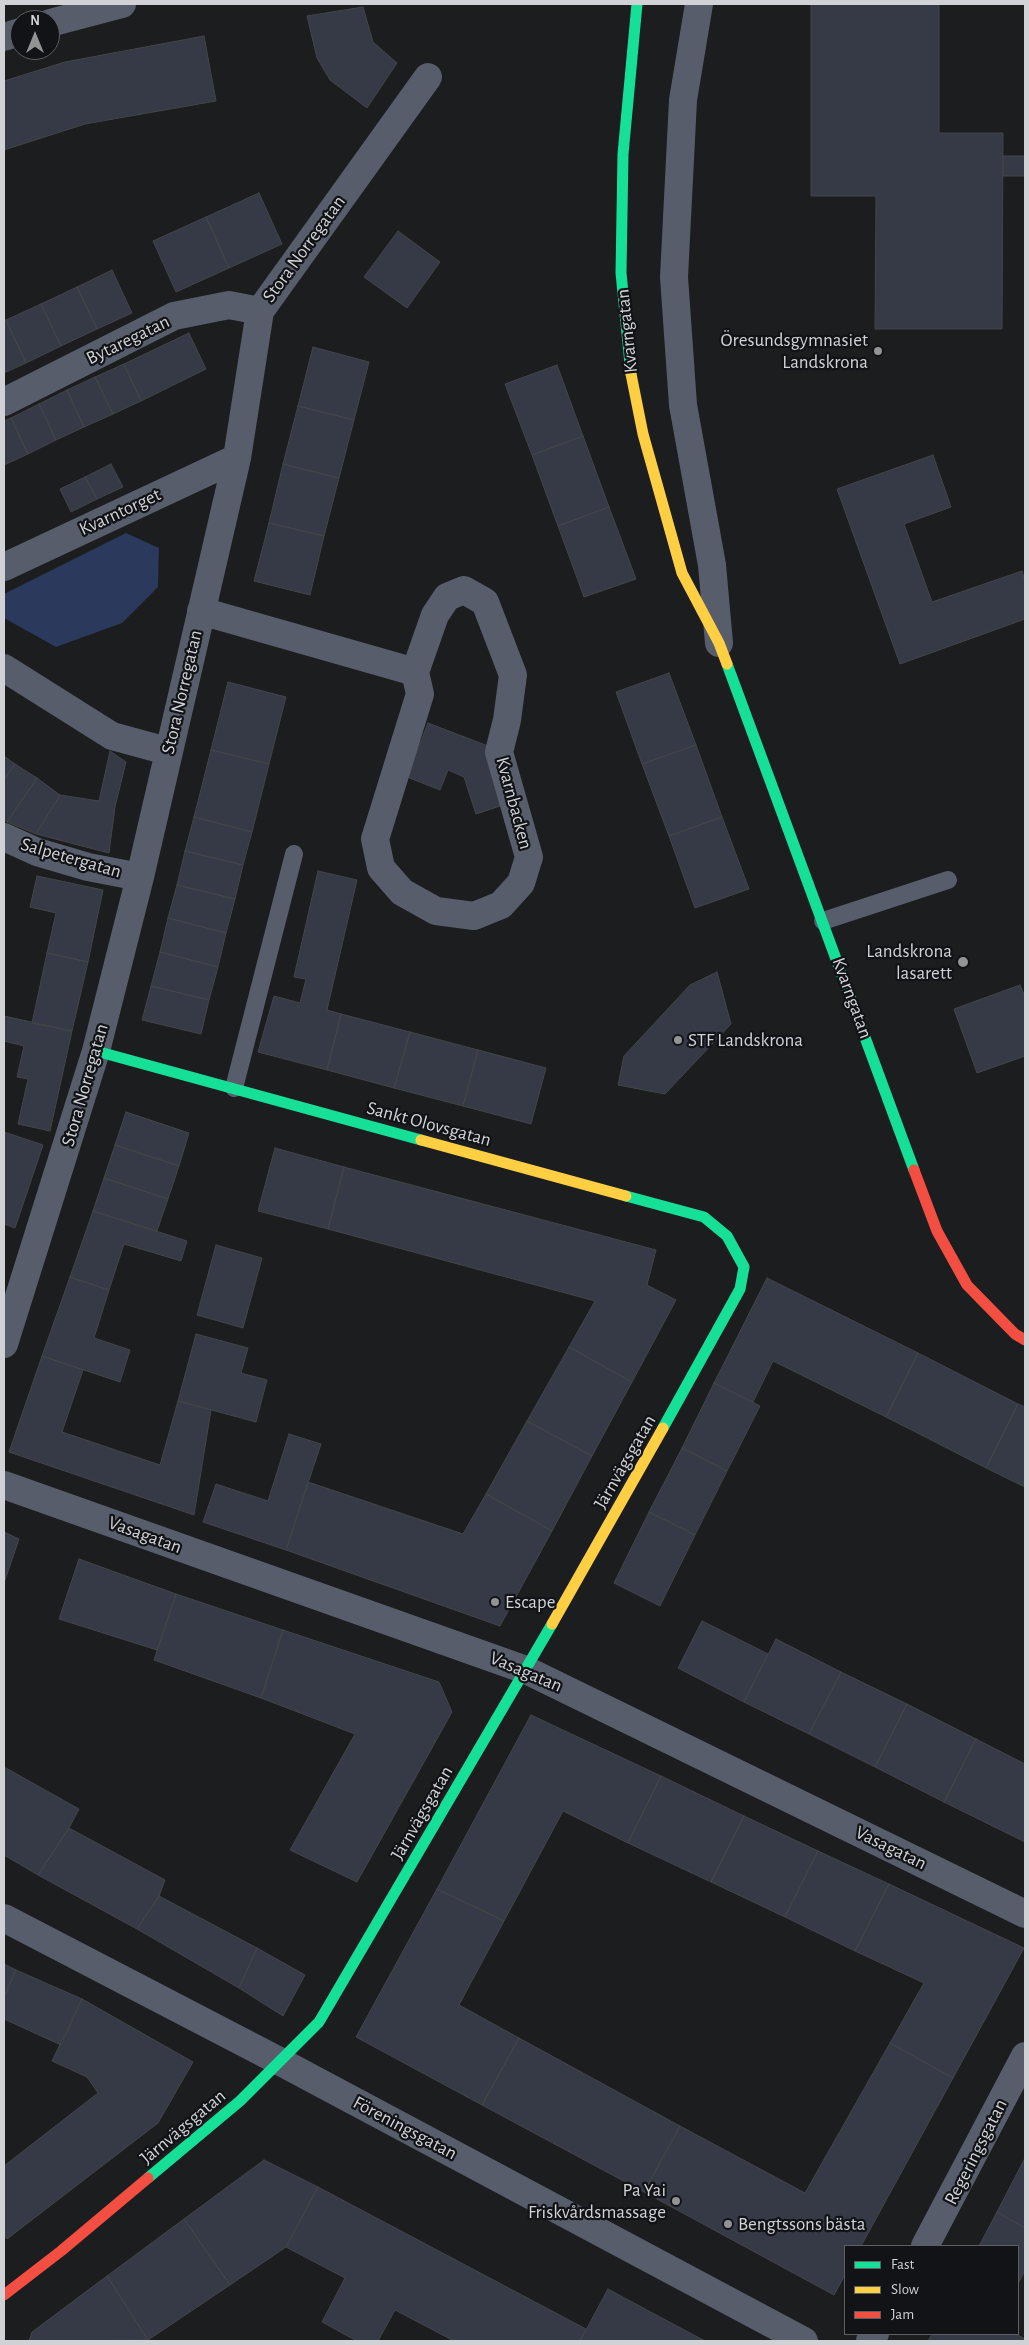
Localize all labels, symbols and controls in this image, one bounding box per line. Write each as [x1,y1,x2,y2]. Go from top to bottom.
north arrow [10,10,60,60]
text: N [30,14,40,28]
street label: Stora Norregatan [258,191,350,307]
street label: Kvarngatan [611,288,643,374]
street label: Bytaregatan [83,310,173,370]
place label: Öresundsgymnasiet Landskrona [720,329,868,373]
marker: Öresundsgymnasiet Landskrona [872,345,884,357]
street label: Kvarntorget [76,483,164,541]
street label: Stora Norregatan [157,628,207,756]
street label: Kvarnbacken [491,754,537,852]
street label: Salpetergatan [18,833,124,883]
place label: Landskrona lasarett [866,940,952,984]
street label: Kvarngatan [827,954,877,1042]
marker: Landskrona lasarett [956,955,970,969]
street label: Stora Norregatan [57,1021,113,1149]
place label: STF Landskrona [688,1029,803,1051]
marker: STF Landskrona [672,1034,684,1046]
street label: Sankt Olovsgatan [364,1096,494,1152]
street label: Järnvägsgatan [589,1411,661,1513]
street label: Vasagatan [105,1511,185,1559]
place label: Escape [505,1591,556,1613]
marker: Escape [489,1596,501,1608]
street label: Vasagatan [486,1647,566,1697]
street label: Järnvägsgatan [386,1762,458,1864]
street label: Vasagatan [852,1821,930,1875]
street label: Järnvägsgatan [136,2085,230,2169]
street label: Föreningsgatan [349,2091,461,2165]
street label: Regeringsgatan [940,2095,1012,2209]
place label: Pa Yai Friskvårdsmassage [528,2179,666,2223]
marker: Pa Yai Friskvårdsmassage [670,2195,682,2207]
place label: Bengtssons bästa [738,2213,865,2235]
marker: Bengtssons bästa [722,2218,734,2230]
legend [844,2245,1019,2335]
text: Fast [891,2257,914,2272]
text: Slow [891,2282,919,2297]
text: Jam [891,2307,914,2322]

